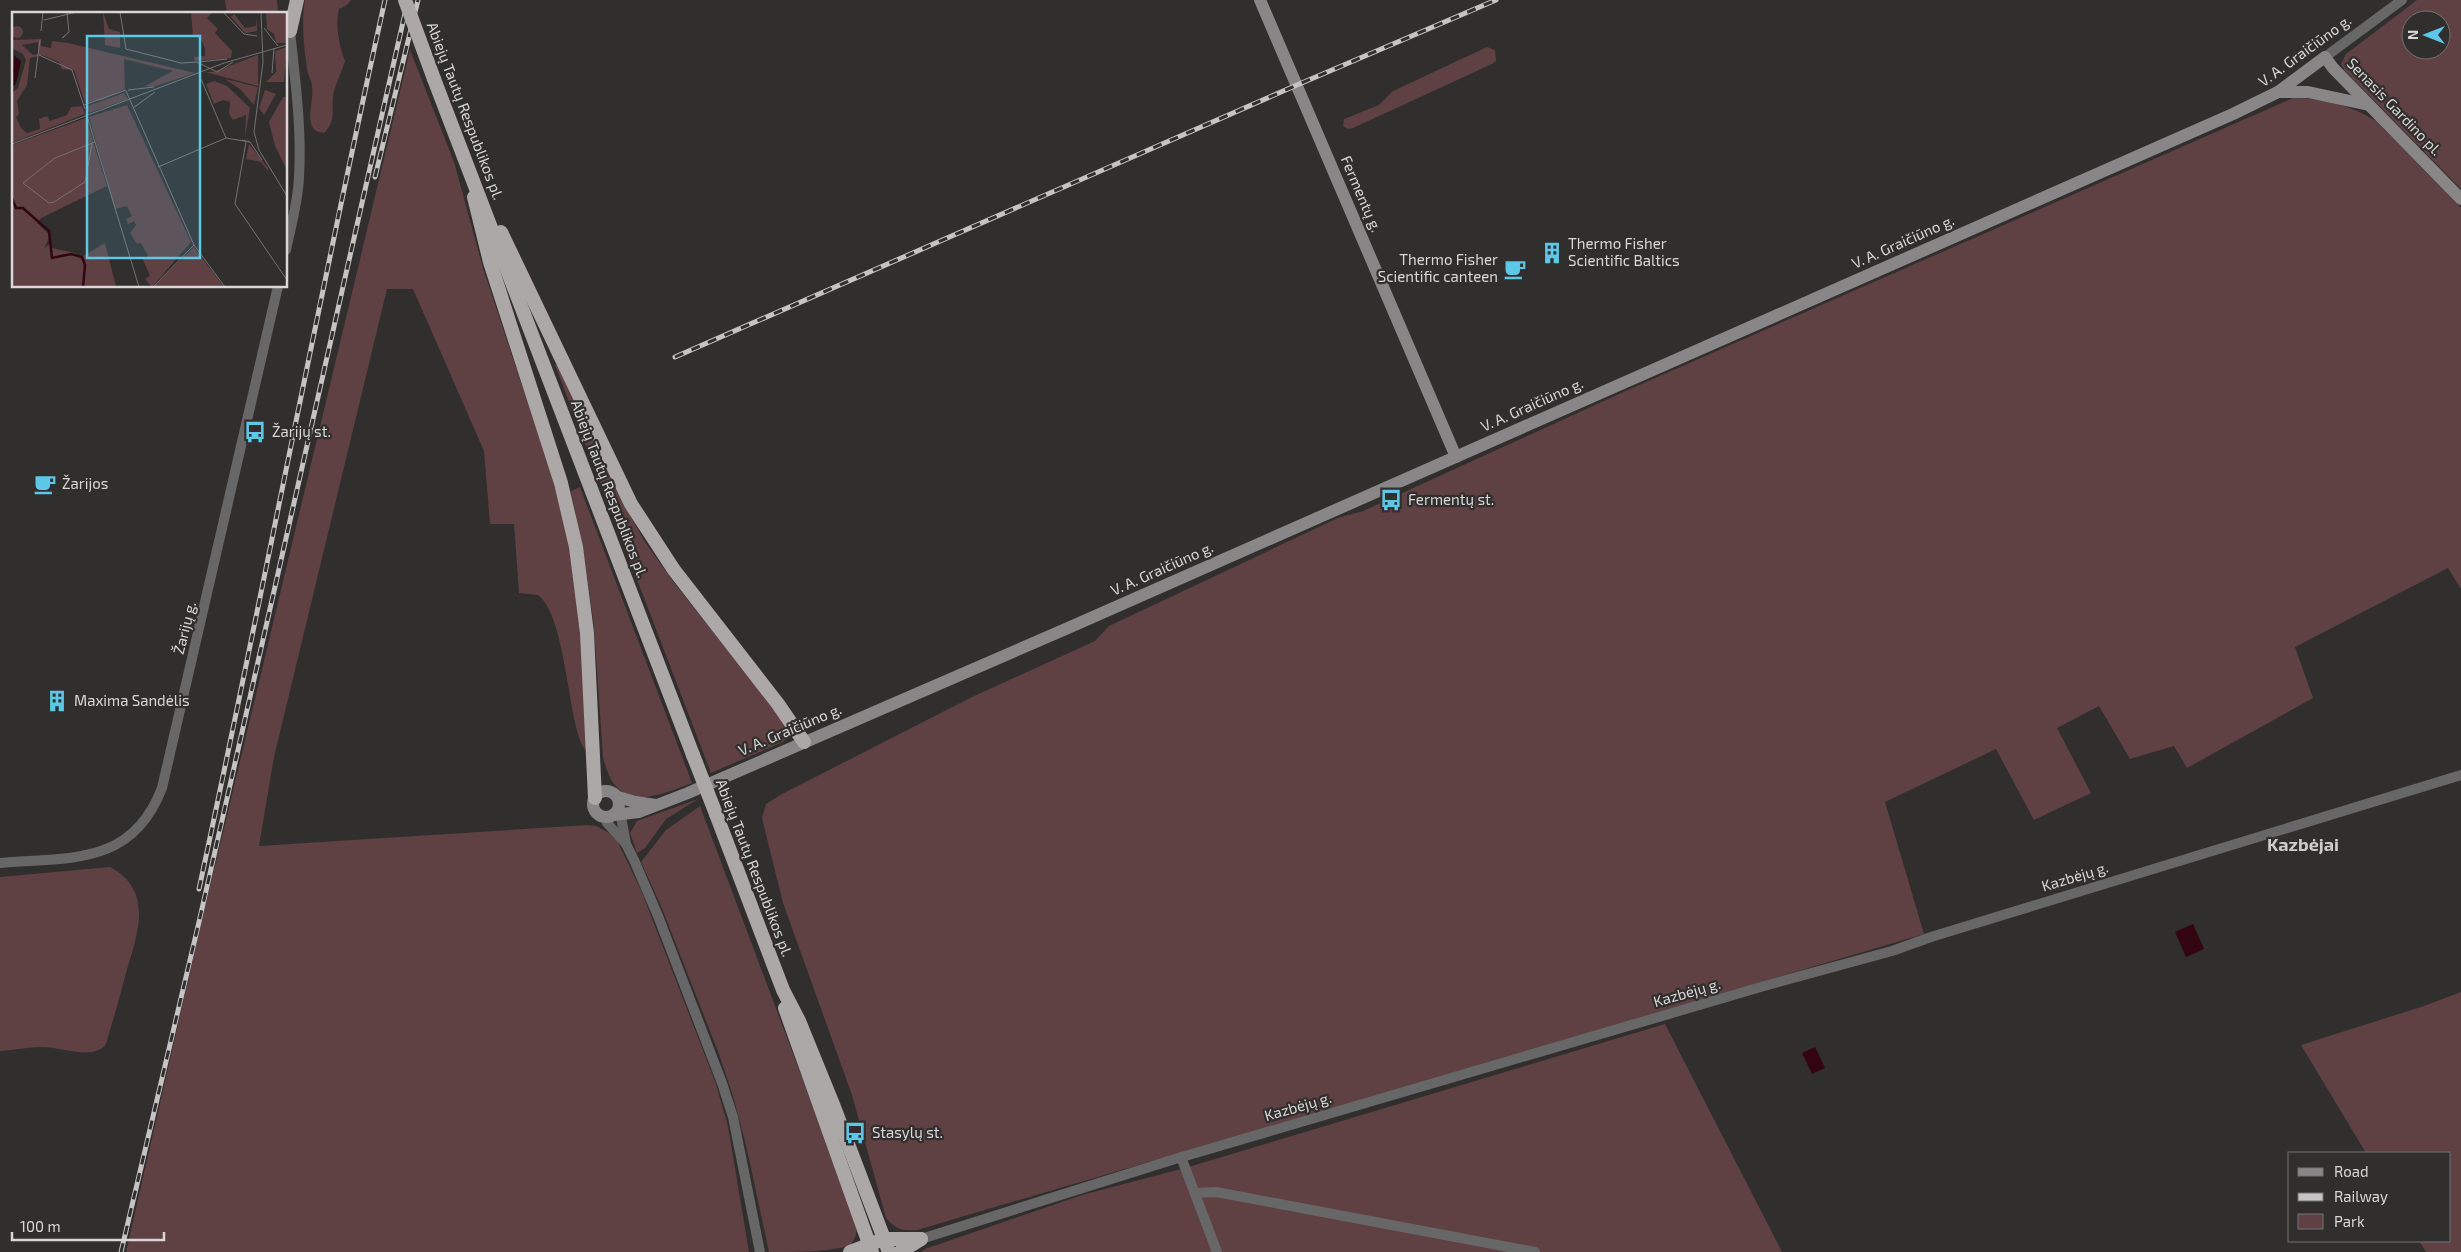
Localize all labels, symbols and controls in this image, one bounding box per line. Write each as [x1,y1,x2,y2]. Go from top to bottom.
street label: V. A. Graičiūno g. [2254,10,2354,90]
north arrow [2401,10,2451,60]
inset map [12,12,288,288]
street label: Abiejų Tautų Respublikos pl. [423,19,508,202]
text: N [2404,30,2421,40]
street label: Senasis Gardino pl. [2344,54,2446,159]
street label: Fermentų g. [1338,153,1386,235]
street label: V. A. Graičiūno g. [1849,210,1957,272]
place label: Thermo Fisher Scientific Baltics [1568,234,1680,269]
building icon: Thermo Fisher Scientific Baltics [1539,240,1565,266]
place label: Thermo Fisher Scientific canteen [1378,250,1498,285]
cafe icon: Thermo Fisher Scientific canteen [1502,256,1528,282]
street label: V. A. Graičiūno g. [1478,373,1586,435]
street label: Abiejų Tautų Respublikos pl. [567,397,652,580]
bus stop icon: Žarijų st. [242,419,268,445]
place label: Žarijų st. [272,422,331,441]
cafe icon: Žarijos [32,471,58,497]
place label: Žarijos [62,474,108,493]
bus stop icon: Fermentų st. [1378,487,1404,513]
place label: Fermentų st. [1408,490,1494,508]
street label: V. A. Graičiūno g. [1108,537,1216,599]
street label: Žarijų g. [169,599,200,656]
building icon: Maxima Sandėlis [44,688,70,714]
place label: Maxima Sandėlis [74,691,190,709]
street label: V. A. Graičiūno g. [735,699,844,759]
street label: Abiejų Tautų Respublikos pl. [712,776,797,959]
district label: Kazbėjai [2267,833,2339,855]
street label: Kazbėjų g. [2039,857,2111,896]
street label: Kazbėjų g. [1651,974,1723,1011]
street label: Kazbėjų g. [1262,1088,1334,1125]
bus stop icon: Stasylų st. [842,1120,868,1146]
place label: Stasylų st. [872,1123,943,1141]
legend [2288,1152,2451,1242]
text: Road [2334,1162,2369,1180]
text: Railway [2334,1187,2388,1205]
scale bar [12,1210,165,1242]
text: Park [2334,1212,2365,1230]
text: 100 m [20,1217,61,1235]

